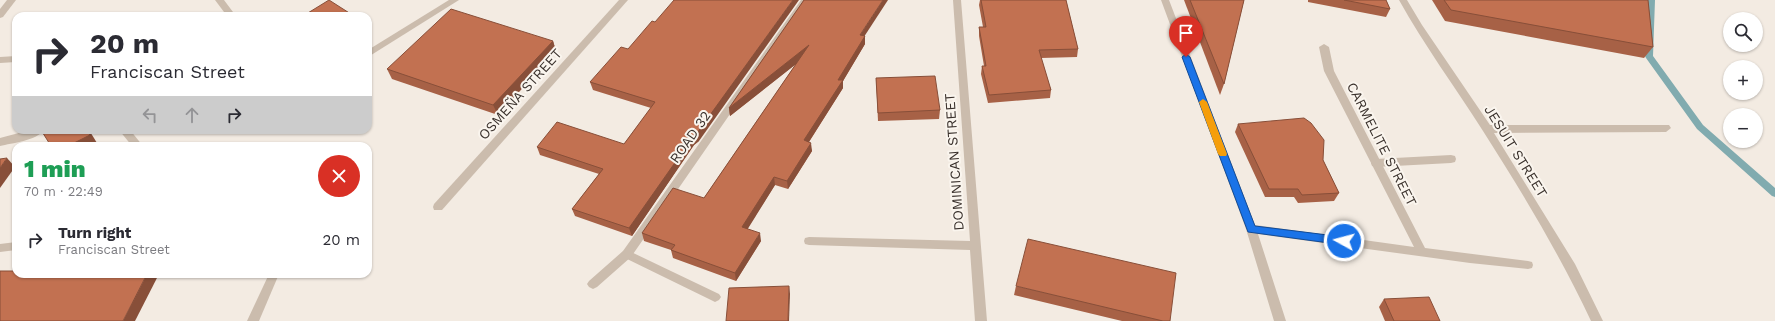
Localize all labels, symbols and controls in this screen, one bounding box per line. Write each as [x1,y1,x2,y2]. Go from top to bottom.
map controls [1723,12,1763,148]
button: search [1723,12,1763,52]
pin [1169,16,1203,57]
icon: arrive [1175,22,1197,44]
text: 20 m [90,27,159,60]
icon: right [24,28,76,80]
street label: OSMEÑA STREET [475,45,565,143]
button: + [1723,60,1763,100]
text: Franciscan Street [90,61,245,82]
street label: CARMELITE STREET [1344,80,1420,209]
street label: DOMINICAN STREET [941,92,967,231]
street label: JESUIT STREET [1481,102,1551,200]
icon: left [139,104,161,126]
icon: ahead [181,104,203,126]
icon: right [223,104,245,126]
street label: ROAD 32 [666,108,714,166]
button: − [1723,108,1763,148]
text: 1 min [24,155,86,183]
button: close [318,155,360,197]
text: 70 m · 22:49 [24,184,103,199]
position arrow [1323,220,1365,262]
text: Turn right [58,224,131,242]
icon: right [24,229,46,251]
text: 20 m [323,231,360,249]
text: Franciscan Street [58,242,170,257]

